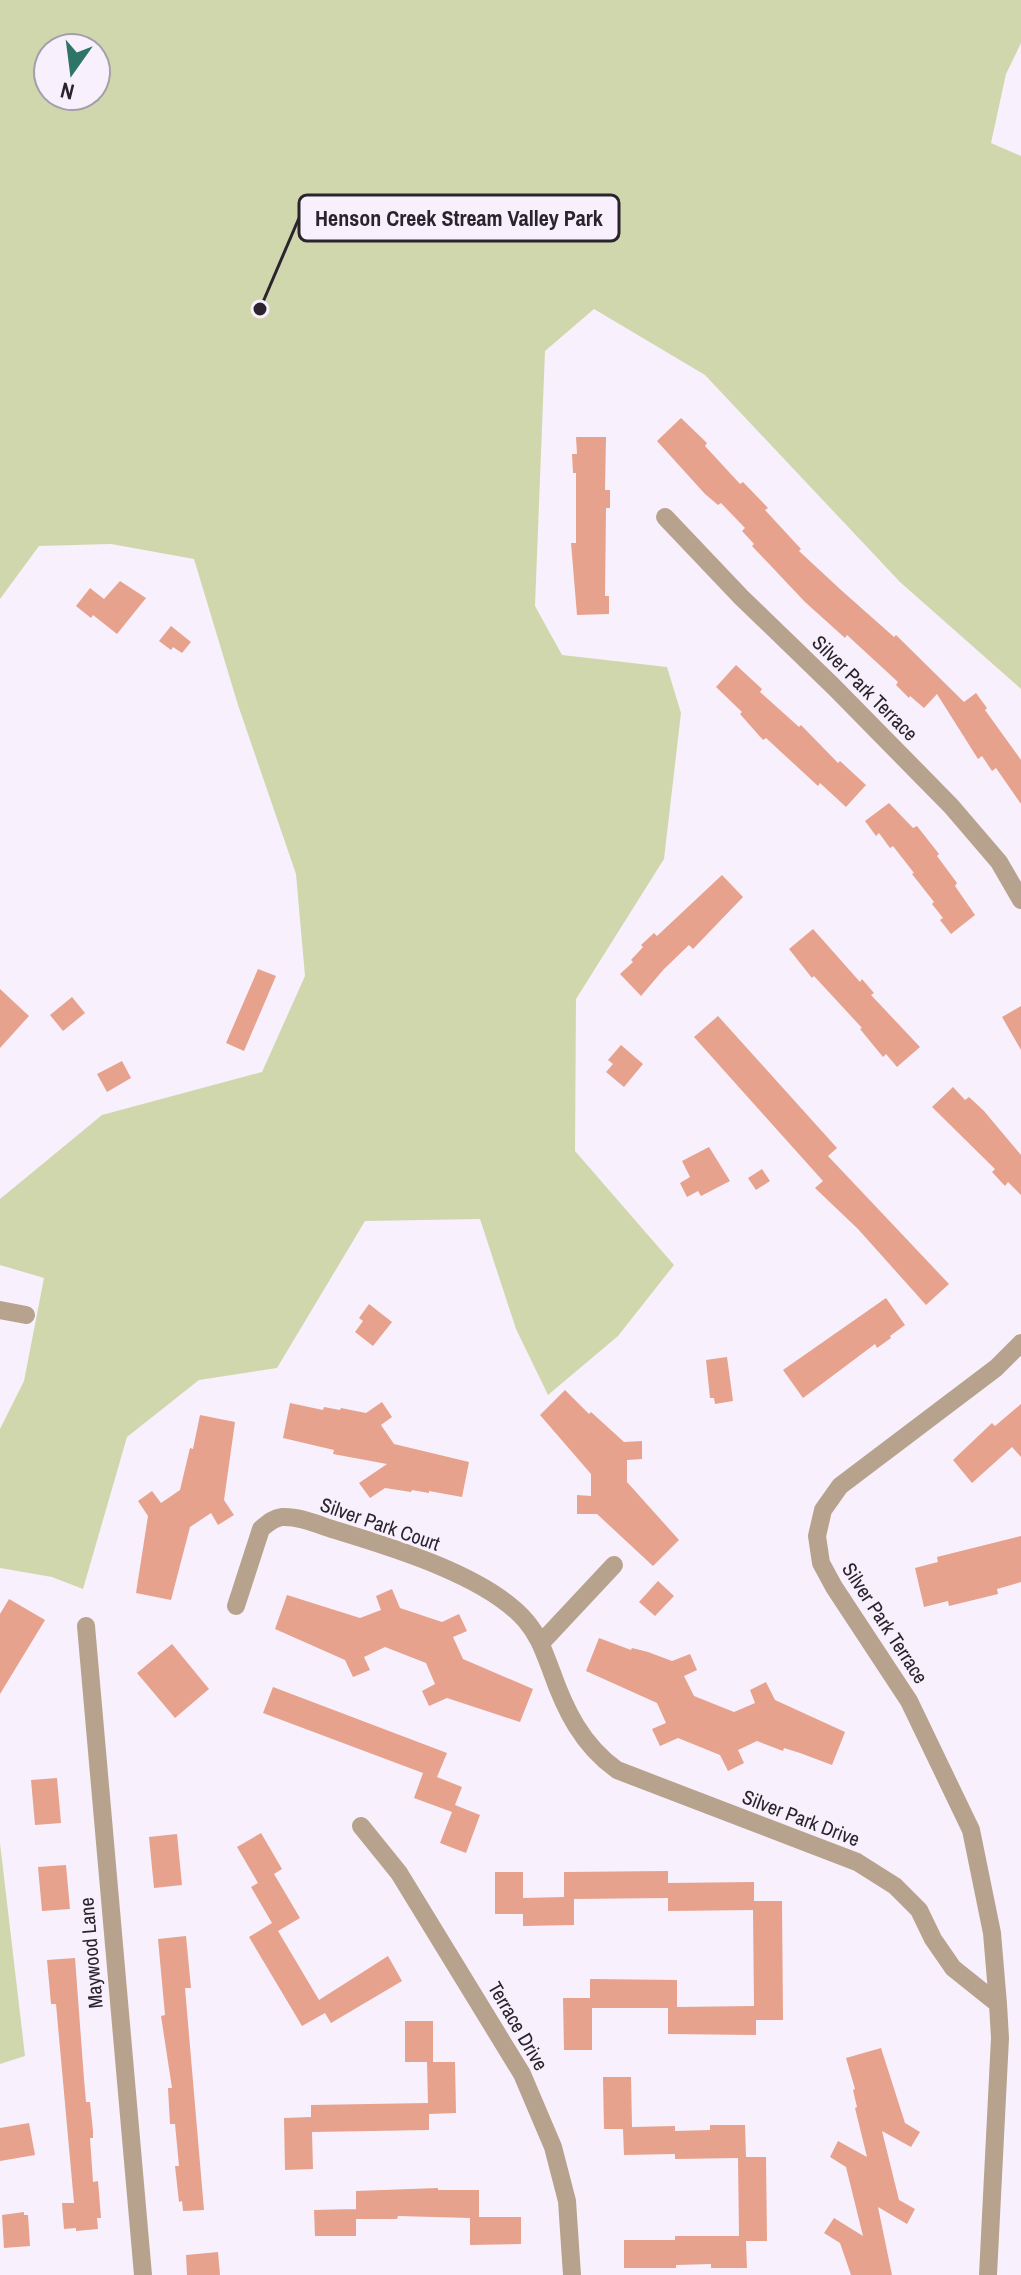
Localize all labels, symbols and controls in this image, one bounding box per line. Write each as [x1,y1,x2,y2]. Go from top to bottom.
north arrow [32,32,112,112]
text: N [57,75,77,108]
callout: Henson Creek Stream Valley Park [299,195,619,241]
text: Henson Creek Stream Valley Park [315,203,604,233]
street label: Silver Park Terrace [807,629,924,746]
street label: Silver Park Court [317,1490,444,1557]
street label: Silver Park Terrace [836,1557,935,1688]
street label: Silver Park Drive [738,1783,864,1852]
street label: Maywood Lane [72,1896,109,2010]
street label: Terrace Drive [482,1976,555,2075]

